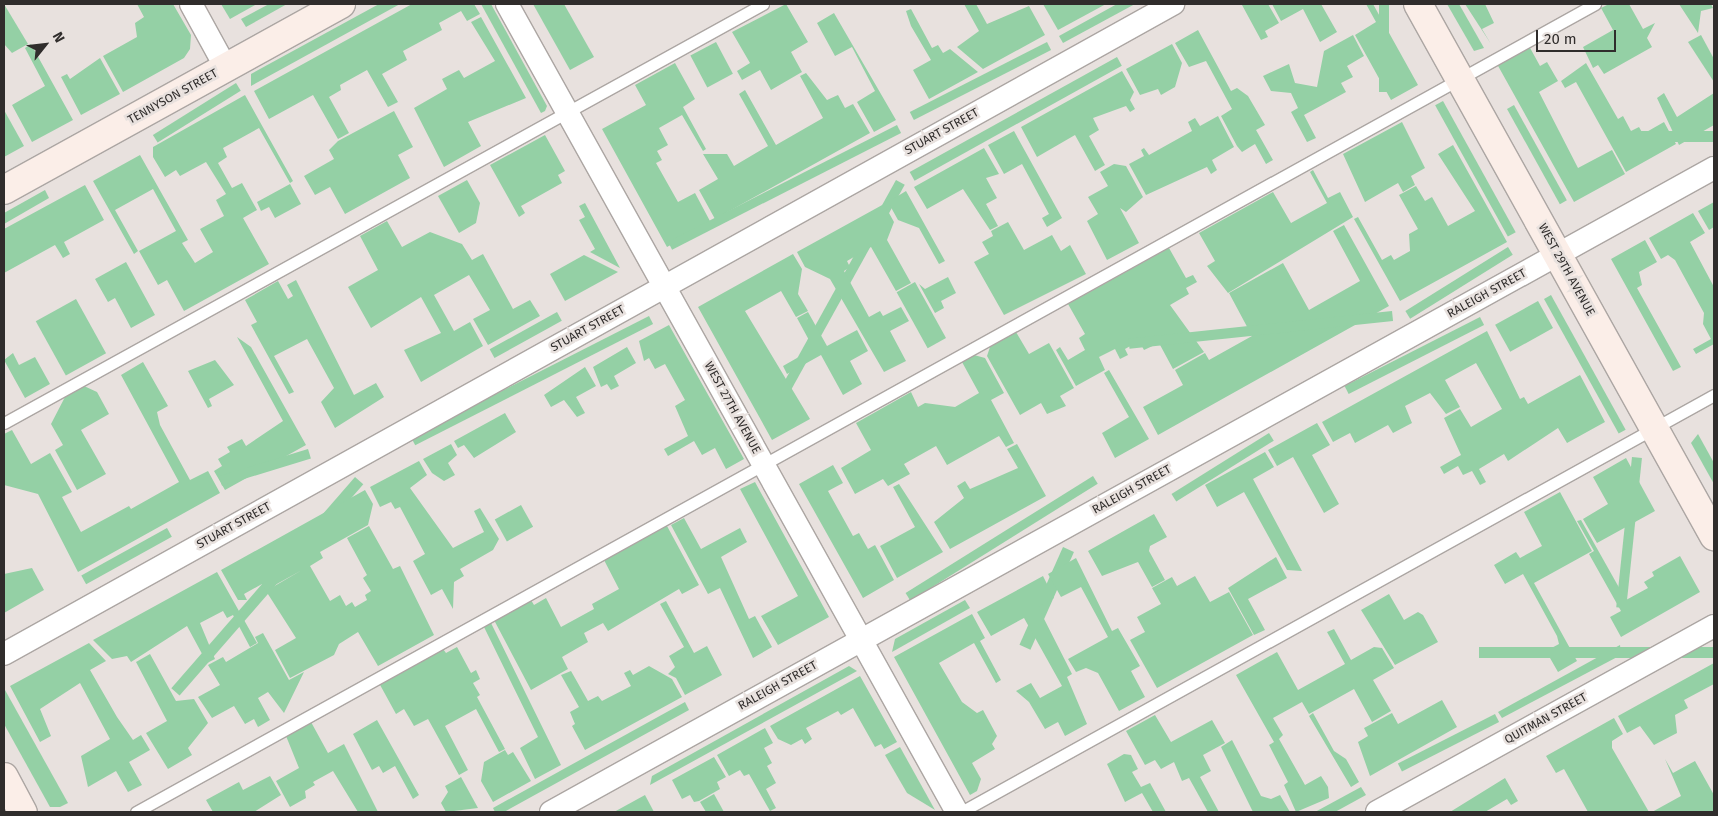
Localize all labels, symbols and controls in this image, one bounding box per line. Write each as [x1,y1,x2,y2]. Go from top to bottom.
north arrow [20,20,70,70]
scale bar [1538,20,1618,52]
text: N [49,29,68,46]
text: 20 m [1544,30,1577,48]
street label: TENNYSON STREET [126,66,220,128]
street label: STUART STREET [902,106,982,158]
street label: WEST 29TH AVENUE [1535,221,1597,319]
street label: RALEIGH STREET [1445,266,1529,322]
street label: STUART STREET [548,303,628,355]
street label: WEST 27TH AVENUE [701,359,763,457]
street label: RALEIGH STREET [1090,462,1174,518]
street label: STUART STREET [194,500,274,552]
street label: RALEIGH STREET [736,658,820,714]
street label: QUITMAN STREET [1502,690,1590,748]

